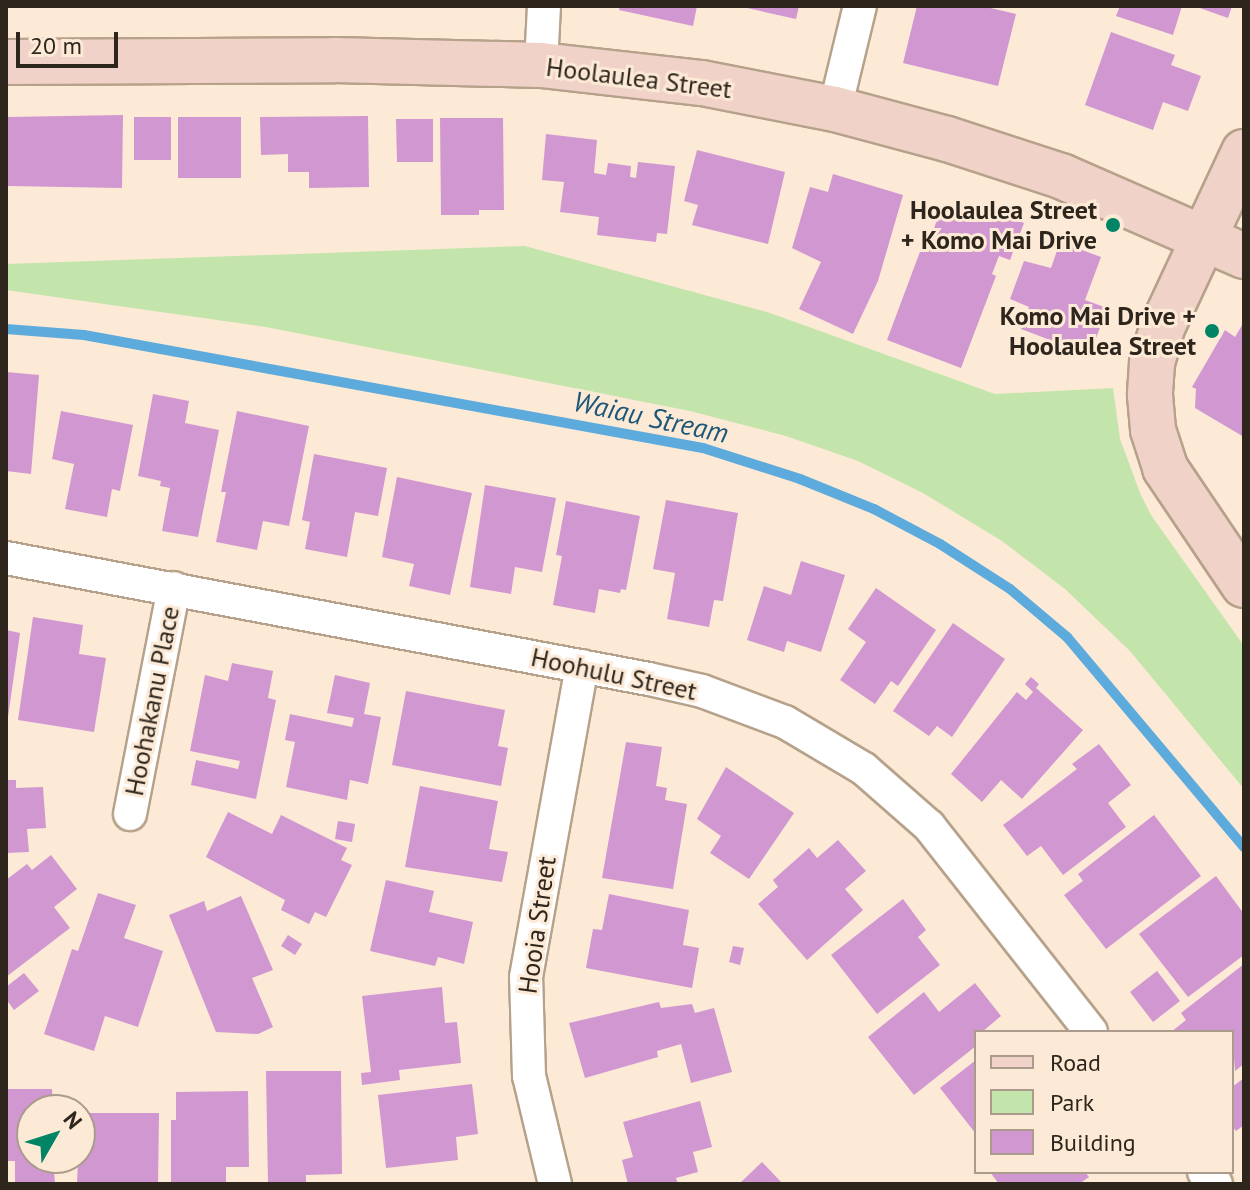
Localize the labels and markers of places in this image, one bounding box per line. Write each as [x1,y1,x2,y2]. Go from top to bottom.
place label: Hoolaulea Street + Komo Mai Drive [901,194,1097,256]
marker: Hoolaulea Street + Komo Mai Drive [1104,216,1122,234]
place label: Komo Mai Drive + Hoolaulea Street [1000,300,1196,362]
marker: Komo Mai Drive + Hoolaulea Street [1203,322,1221,340]

